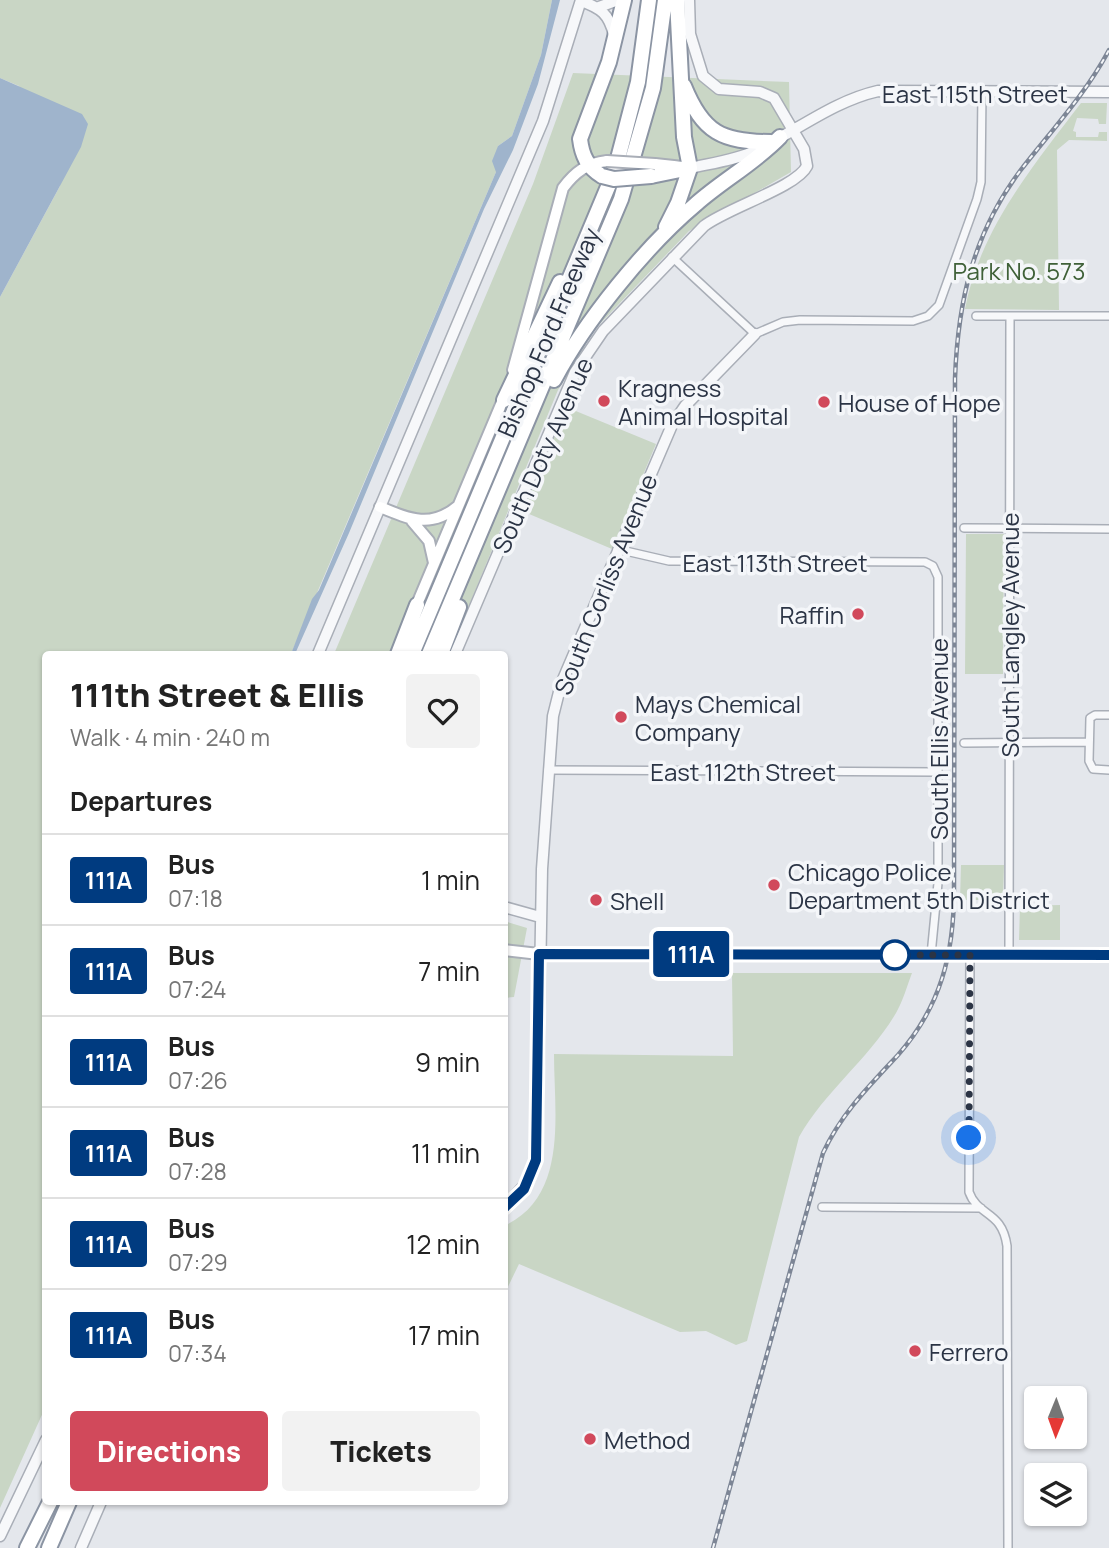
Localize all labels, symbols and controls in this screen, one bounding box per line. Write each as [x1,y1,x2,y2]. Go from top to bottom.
street label: East 115th Street [882,77,1068,110]
street label: Bishop Ford Freeway [489,222,607,442]
park label: Park No. 573 [953,254,1085,287]
street label: South Doty Avenue [484,352,600,558]
place label: Kragness Animal Hospital [618,371,789,432]
place label: House of Hope [838,386,1001,419]
marker: Kragness Animal Hospital [596,393,612,409]
marker: House of Hope [816,394,832,410]
street label: South Corliss Avenue [546,469,664,699]
street label: South Langley Avenue [993,513,1026,757]
street label: East 113th Street [682,546,868,579]
place label: Raffin [779,598,844,631]
marker: Raffin [850,606,866,622]
street label: South Ellis Avenue [922,638,955,840]
text: 111th Street & Ellis [70,672,364,717]
button: heart [406,674,480,748]
place label: Mays Chemical Company [635,687,801,748]
marker: Mays Chemical Company [613,709,629,725]
text: Walk · 4 min · 240 m [70,721,270,753]
street label: East 112th Street [650,755,836,788]
text: Departures [70,783,212,819]
text: Bus [168,846,215,882]
place label: Chicago Police Department 5th District [788,855,1050,916]
text: 1 min [421,862,480,898]
text: 111A [85,863,132,896]
marker: Chicago Police Department 5th District [766,877,782,893]
text: 07:18 [168,882,223,914]
place label: Shell [610,884,664,917]
marker: Shell [588,892,604,908]
line badge: 111A [642,931,740,977]
text: Bus [168,937,215,973]
text: 111A [667,937,715,970]
unlabelled marker [880,940,910,970]
text: 7 min [418,953,480,989]
text: 111A [85,954,132,987]
text: 07:24 [168,973,227,1005]
text: Bus [168,1028,215,1064]
text: 9 min [415,1044,480,1080]
text: 111A [85,1045,132,1078]
text: 07:26 [168,1064,228,1096]
text: Bus [168,1119,215,1155]
your location [951,1120,986,1155]
text: 11 min [411,1135,480,1171]
text: 111A [85,1136,132,1169]
text: 07:28 [168,1155,227,1187]
text: Bus [168,1210,215,1246]
text: 12 min [406,1226,480,1262]
text: 111A [85,1227,132,1260]
text: 07:29 [168,1246,228,1278]
text: Bus [168,1301,215,1337]
text: 17 min [408,1317,480,1353]
text: 111A [85,1318,132,1351]
place label: Ferrero [929,1335,1008,1368]
text: 07:34 [168,1337,227,1369]
marker: Ferrero [907,1343,923,1359]
north arrow [1024,1386,1087,1449]
map controls [1024,1386,1087,1526]
button: Directions [70,1411,268,1491]
button: Tickets [282,1411,480,1491]
place label: Method [604,1423,691,1456]
marker: Method [582,1431,598,1447]
button: layers [1024,1463,1087,1526]

